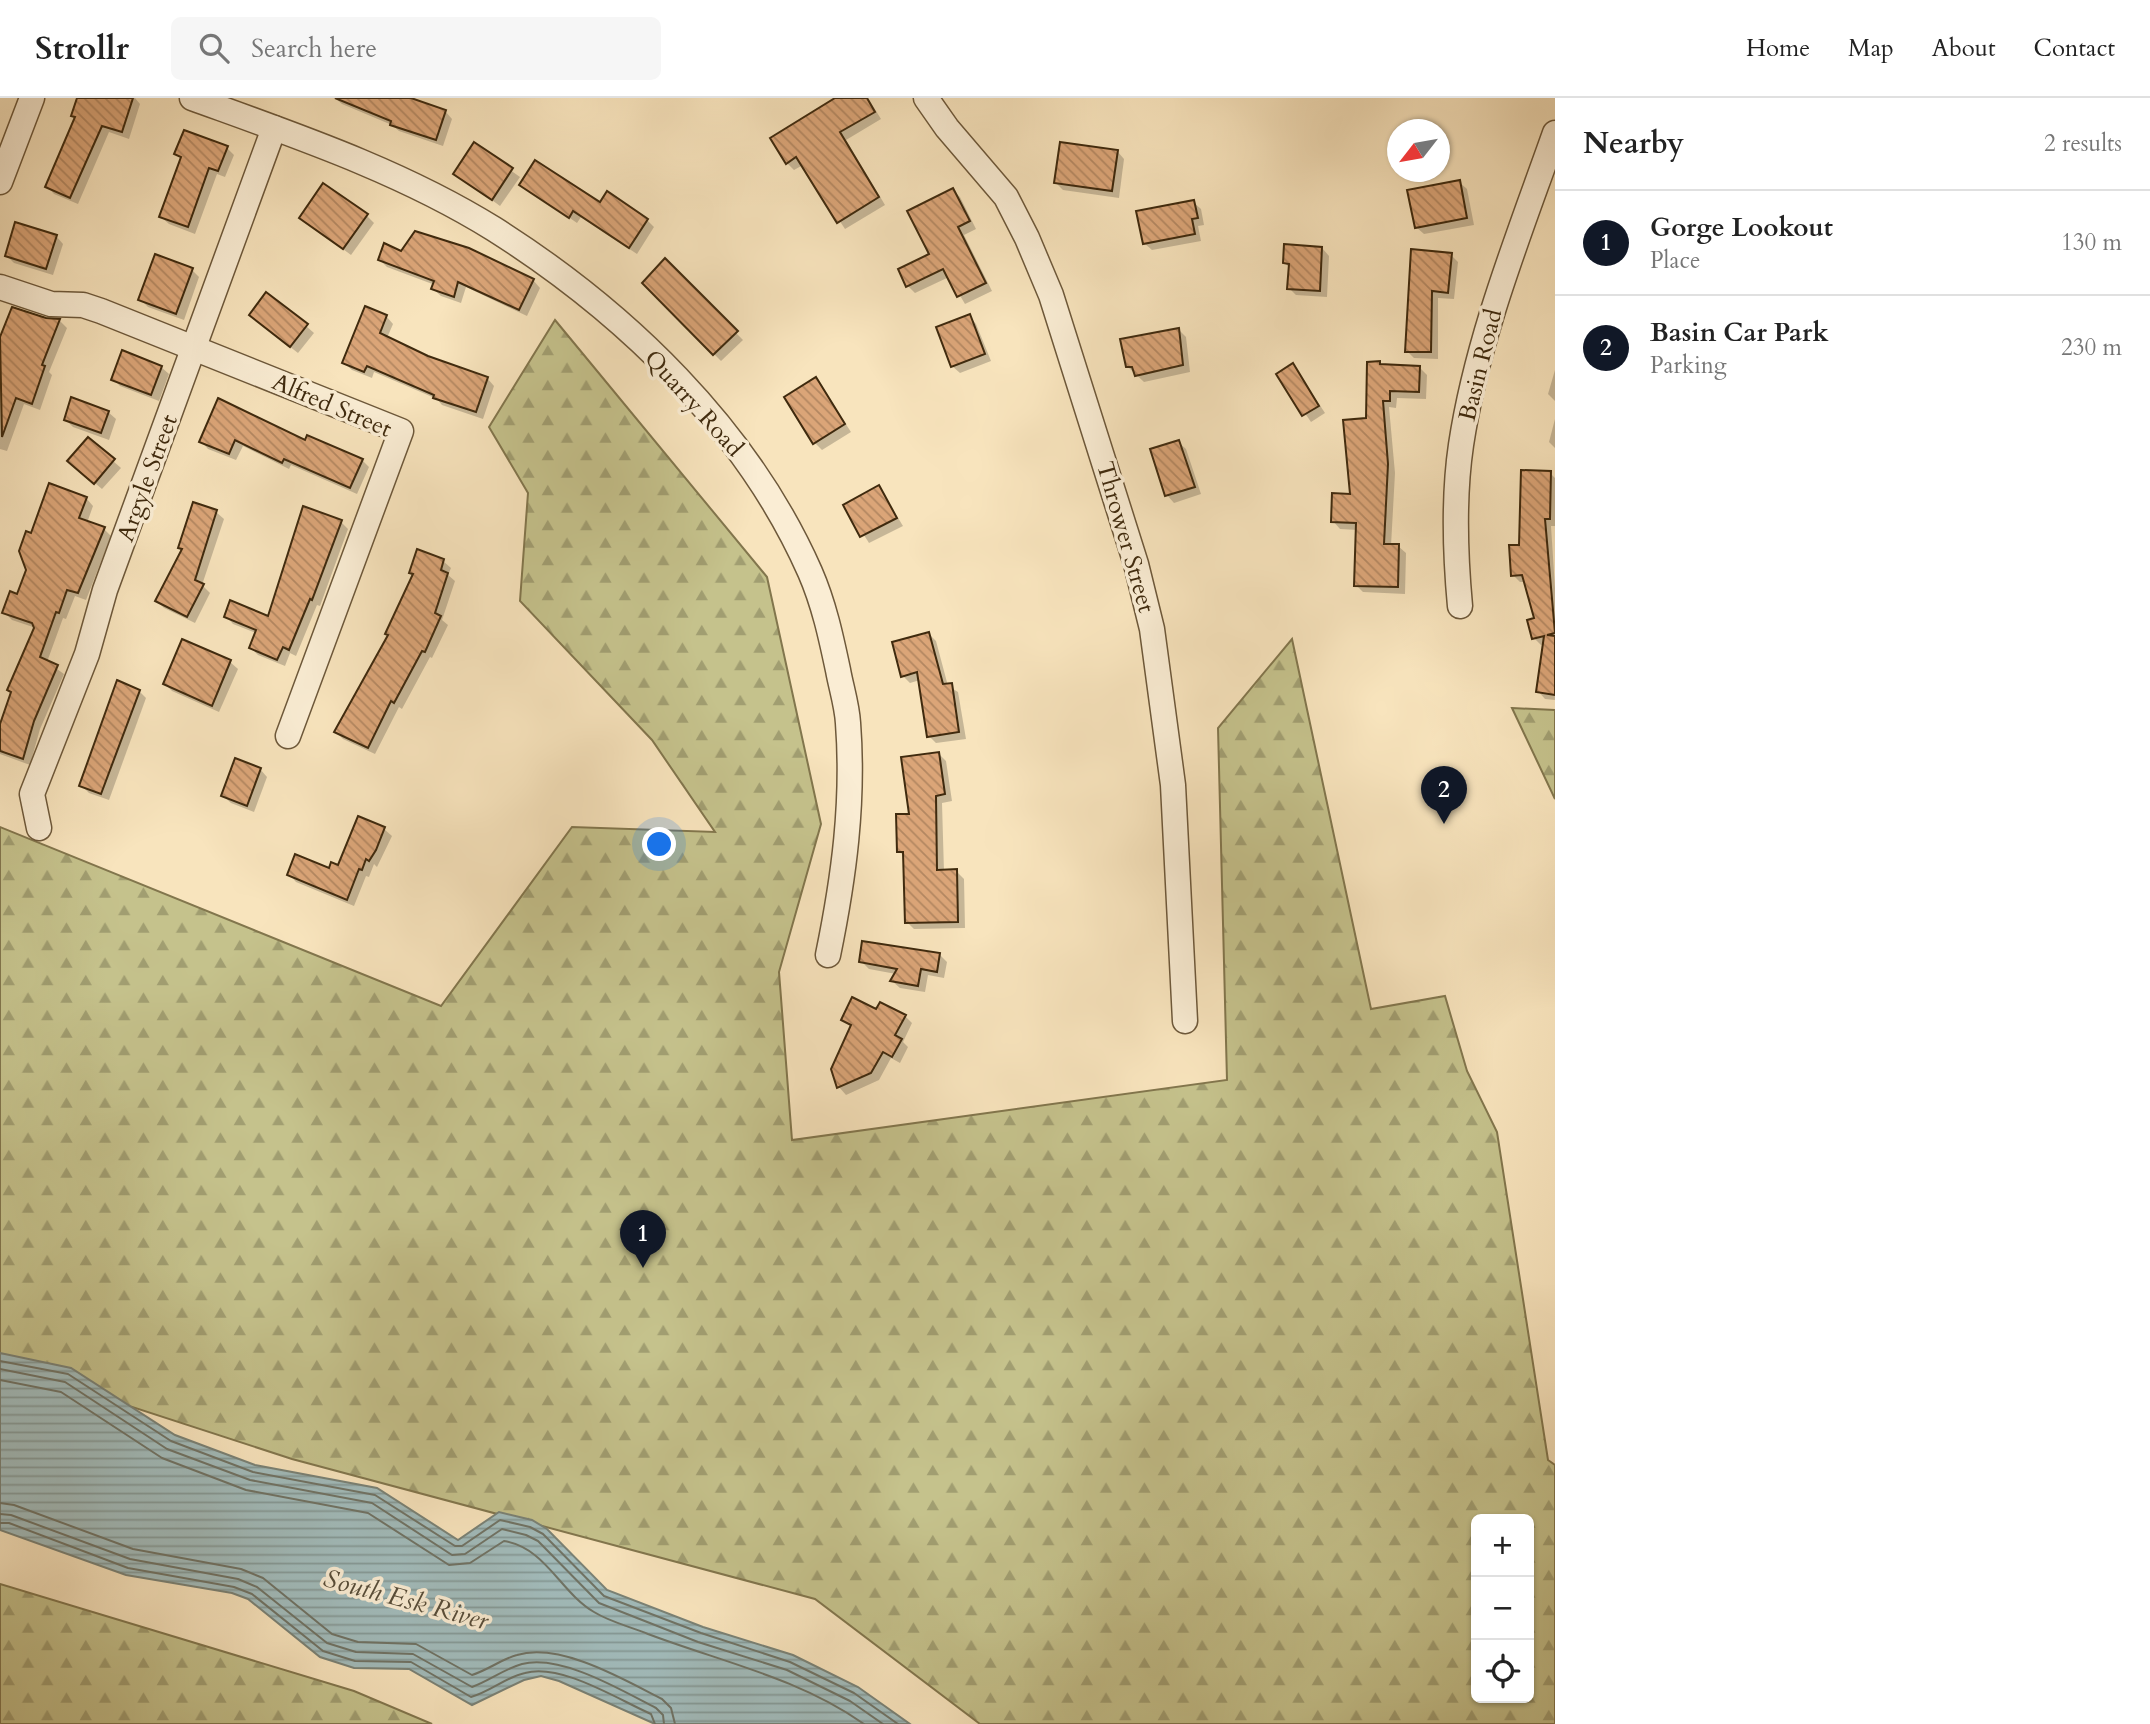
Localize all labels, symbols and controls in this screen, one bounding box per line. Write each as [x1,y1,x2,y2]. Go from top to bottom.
search box [171,17,661,80]
text: Strollr [35,26,129,71]
icon: search [195,29,233,67]
text: Search here [251,31,377,66]
text: Home [1746,32,1810,65]
text: Map [1848,32,1894,65]
text: About [1932,32,1996,65]
text: Contact [2034,32,2115,65]
north arrow [1387,119,1450,182]
text: Nearby [1583,123,1684,164]
text: 2 results [2044,128,2122,159]
text: Gorge Lookout [1650,210,1833,245]
text: 1 [1600,227,1612,258]
text: 130 m [2061,227,2122,258]
text: Place [1650,245,1700,276]
street label: Basin Road [1451,305,1510,425]
text: Basin Car Park [1650,315,1829,350]
text: 2 [1600,332,1612,363]
text: 230 m [2061,332,2122,363]
street label: Quarry Road [637,343,751,464]
text: Parking [1650,350,1727,381]
street label: Alfred Street [267,365,397,446]
street label: Argyle Street [109,410,186,546]
street label: Thrower Street [1088,458,1163,617]
pin: 2 [1421,766,1467,824]
your location [642,827,676,861]
pin: 1 [620,1210,666,1268]
map controls [1471,1514,1534,1703]
button: + [1471,1514,1534,1577]
water label: South Esk River [320,1561,494,1639]
button: − [1471,1577,1534,1640]
button: locate [1471,1640,1534,1703]

